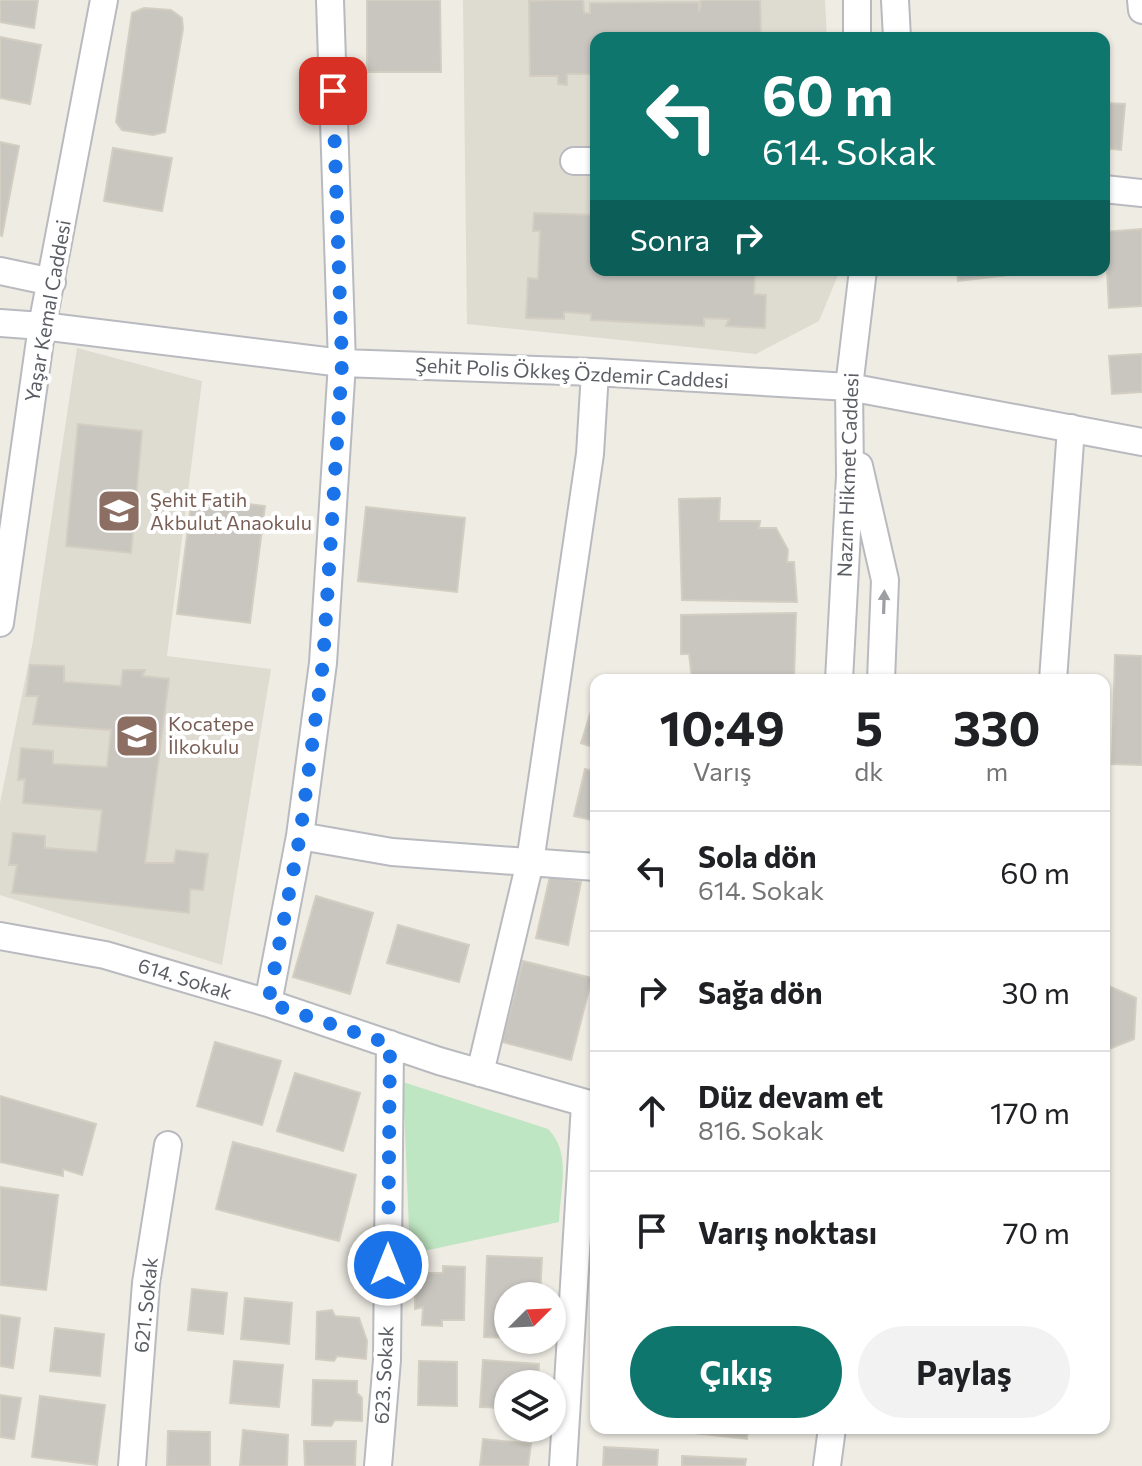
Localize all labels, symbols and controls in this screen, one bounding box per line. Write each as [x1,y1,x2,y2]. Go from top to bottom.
pin [299,57,367,125]
text: 60 m [762,59,893,128]
icon: left [630,64,734,168]
icon: arrive [311,69,355,113]
text: 614. Sokak [762,128,936,172]
icon: right [726,216,770,260]
street label: Yaşar Kemal Caddesi [19,218,75,404]
text: Sonra [630,220,710,257]
street label: Şehit Polis Ökkeş Özdemir Caddesi [415,352,730,392]
street label: Nazım Hikmet Caddesi [831,372,863,578]
school or university icon: Şehit Fatih Akbulut Anaokulu [95,487,143,535]
place label: Şehit Fatih Akbulut Anaokulu [150,487,312,534]
one-way arrow [877,589,890,614]
text: 10:49 [659,697,785,756]
text: 5 [855,697,883,756]
text: 330 [953,697,1040,756]
place label: Kocatepe İlkokulu [168,711,254,758]
school or university icon: Kocatepe İlkokulu [113,712,161,760]
text: Varış [693,755,752,786]
text: dk [854,755,883,786]
text: m [985,755,1008,786]
text: Sola dön [698,837,817,874]
icon: left [630,849,674,893]
text: 60 m [1000,853,1070,890]
text: 614. Sokak [698,874,824,905]
street label: 614. Sokak [135,952,235,1004]
icon: right [630,969,674,1013]
text: Sağa dön [698,973,823,1010]
text: 30 m [1001,973,1070,1010]
text: Düz devam et [698,1077,883,1114]
icon: ahead [630,1089,674,1133]
text: 170 m [990,1093,1070,1130]
text: 816. Sokak [698,1114,824,1145]
icon: arrive [630,1209,674,1253]
text: Varış noktası [698,1213,877,1250]
text: 70 m [1003,1213,1070,1250]
position arrow [346,1223,430,1307]
street label: 621. Sokak [128,1256,162,1354]
north arrow [494,1282,566,1354]
map controls [494,1282,566,1442]
street label: 623. Sokak [368,1325,398,1425]
button: Çıkış [630,1326,842,1418]
button: Paylaş [858,1326,1070,1418]
button: layers [494,1370,566,1442]

